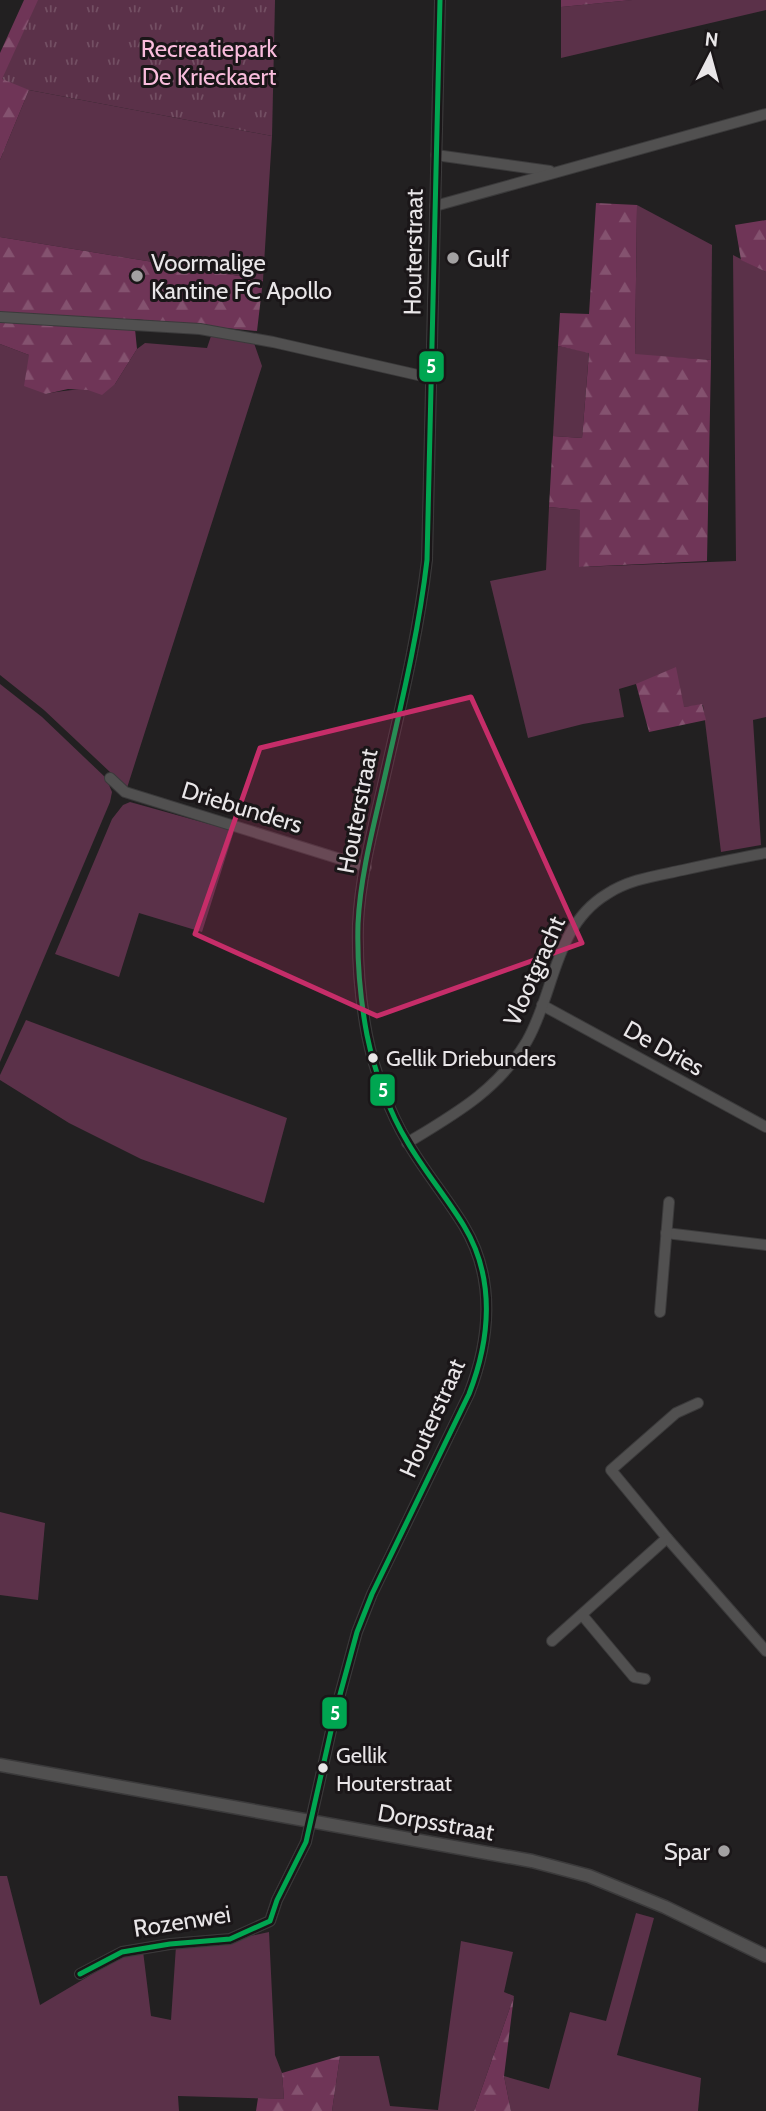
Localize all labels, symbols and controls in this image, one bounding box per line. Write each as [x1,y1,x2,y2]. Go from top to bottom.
north arrow [675,21,745,91]
text: N [704,27,720,52]
park label: Recreatiepark De Krieckaert [141,34,278,91]
street label: Houterstraat [397,188,429,316]
place label: Gulf [467,244,509,273]
place label: Voormalige Kantine FC Apollo [151,248,332,305]
marker: Gulf [445,250,461,266]
marker: Voormalige Kantine FC Apollo [129,268,145,284]
line badge: 5 [418,350,445,383]
text: 5 [426,355,436,378]
street label: Houterstraat [331,746,383,876]
street label: Driebunders [178,775,306,839]
street label: Vlootgracht [497,912,571,1030]
street label: De Dries [619,1014,709,1082]
place label: Gellik Driebunders [386,1045,556,1072]
marker: Gellik Driebunders [366,1051,380,1065]
line badge: 5 [369,1073,396,1107]
text: 5 [378,1079,388,1102]
street label: Houterstraat [393,1354,471,1482]
line badge: 5 [321,1696,348,1730]
text: 5 [330,1702,340,1725]
place label: Gellik Houterstraat [336,1742,453,1797]
marker: Gellik Houterstraat [316,1761,330,1775]
street label: Dorpsstraat [376,1797,496,1847]
place label: Spar [664,1837,710,1866]
marker: Spar [716,1843,732,1859]
street label: Rozenwei [131,1899,233,1943]

